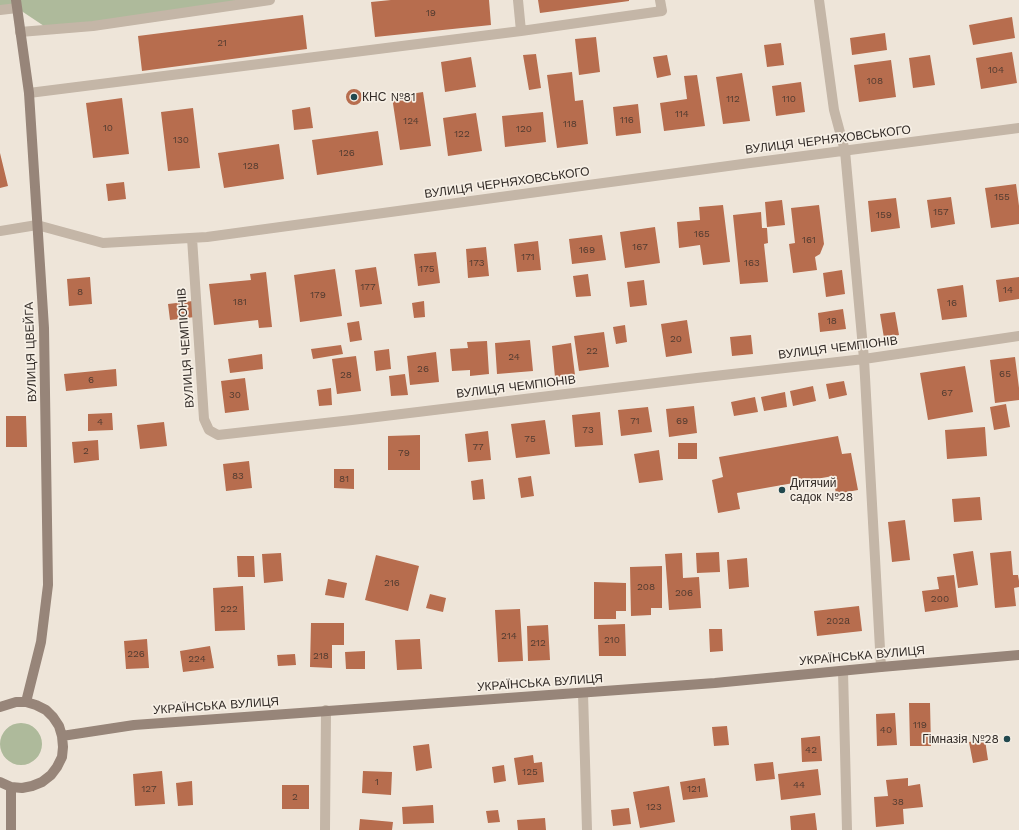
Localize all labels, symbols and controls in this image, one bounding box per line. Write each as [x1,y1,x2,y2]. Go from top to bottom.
house number: 19 [426,7,436,19]
house number: 21 [217,37,227,49]
house number: 104 [988,64,1004,76]
house number: 108 [867,75,883,87]
place label: КНС №81 [362,90,416,104]
marker: КНС №81 [349,92,359,102]
house number: 112 [726,93,740,105]
house number: 110 [782,93,796,105]
house number: 114 [675,108,689,120]
house number: 116 [620,114,634,126]
house number: 124 [403,115,419,127]
house number: 118 [563,118,577,130]
house number: 10 [103,122,113,134]
house number: 120 [516,123,532,135]
street label: ВУЛИЦЯ ЧЕРНЯХОВСЬКОГО [744,123,912,157]
house number: 122 [454,128,470,140]
house number: 130 [173,134,189,146]
house number: 126 [339,147,355,159]
house number: 128 [243,160,259,172]
street label: ВУЛИЦЯ ЧЕРНЯХОВСЬКОГО [423,164,591,202]
house number: 155 [994,191,1010,203]
house number: 157 [933,206,949,218]
house number: 159 [876,209,892,221]
house number: 165 [694,228,710,240]
house number: 161 [802,234,816,246]
house number: 167 [632,241,648,253]
house number: 169 [579,244,595,256]
house number: 171 [521,251,535,263]
house number: 173 [469,257,485,269]
house number: 163 [744,257,760,269]
house number: 175 [419,263,435,275]
house number: 177 [360,281,376,293]
house number: 14 [1003,284,1013,296]
house number: 8 [77,286,83,298]
street label: ВУЛИЦЯ ЧЕМПІОНІВ [175,288,197,408]
house number: 179 [310,289,326,301]
house number: 181 [233,296,247,308]
house number: 16 [947,297,957,309]
street label: ВУЛИЦЯ ЦВЕЙГА [22,302,40,402]
house number: 18 [827,315,837,327]
house number: 20 [670,333,682,345]
street label: ВУЛИЦЯ ЧЕМПІОНІВ [777,334,899,362]
house number: 22 [586,345,598,357]
house number: 24 [508,351,520,363]
house number: 26 [417,363,429,375]
house number: 65 [999,368,1011,380]
house number: 28 [340,369,352,381]
street label: ВУЛИЦЯ ЧЕМПІОНІВ [455,373,577,401]
house number: 6 [88,374,94,386]
house number: 67 [941,387,953,399]
house number: 30 [229,389,241,401]
house number: 71 [630,415,640,427]
house number: 69 [676,415,688,427]
house number: 4 [97,416,103,428]
house number: 73 [582,424,594,436]
house number: 75 [524,433,536,445]
house number: 77 [472,441,484,453]
house number: 2 [83,445,89,457]
house number: 79 [398,447,410,459]
house number: 83 [232,470,244,482]
house number: 81 [339,473,349,485]
place label: Дитячий садок №28 [790,476,853,504]
marker: Дитячий садок №28 [777,485,787,495]
house number: 216 [384,577,400,589]
house number: 208 [637,581,655,593]
house number: 206 [675,587,693,599]
house number: 200 [931,593,949,605]
house number: 222 [220,603,238,615]
house number: 202а [826,615,850,627]
house number: 214 [501,630,517,642]
house number: 210 [604,634,620,646]
house number: 212 [530,637,546,649]
street label: УКРАЇНСЬКА ВУЛИЦЯ [798,643,926,669]
house number: 226 [127,648,145,660]
house number: 218 [313,650,329,662]
house number: 224 [188,653,206,665]
street label: УКРАЇНСЬКА ВУЛИЦЯ [476,671,604,695]
street label: УКРАЇНСЬКА ВУЛИЦЯ [152,694,280,718]
house number: 119 [913,719,927,731]
house number: 40 [880,724,892,736]
place label: Гімназія №28 [922,732,999,746]
marker: Гімназія №28 [1002,734,1012,744]
house number: 42 [805,744,817,756]
house number: 125 [522,766,538,778]
house number: 1 [375,776,379,788]
house number: 44 [793,779,805,791]
house number: 127 [141,783,157,795]
house number: 121 [687,783,701,795]
house number: 2 [292,791,298,803]
house number: 38 [892,796,904,808]
house number: 123 [646,801,662,813]

